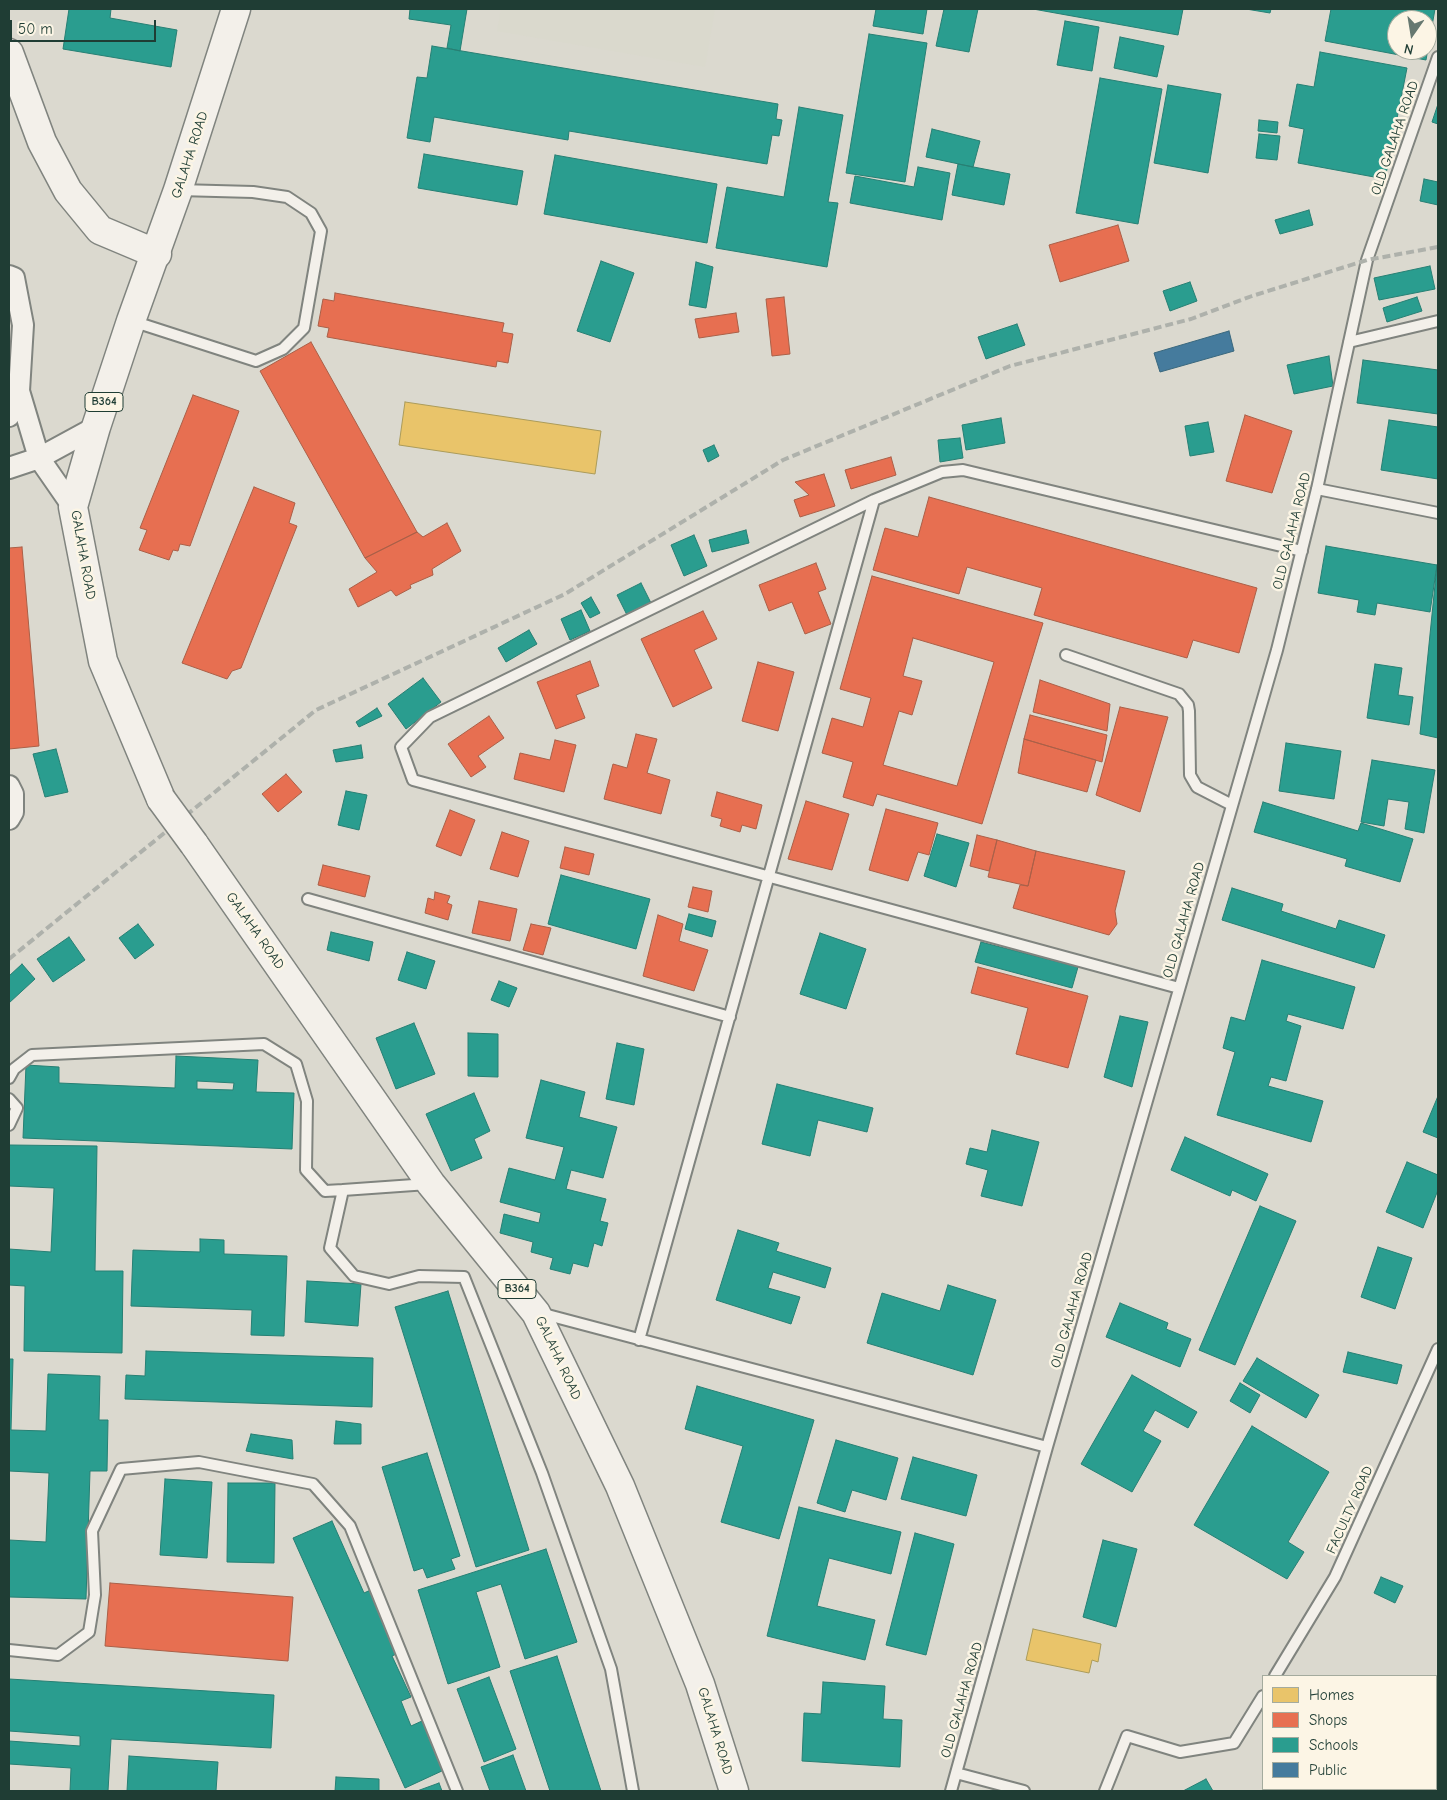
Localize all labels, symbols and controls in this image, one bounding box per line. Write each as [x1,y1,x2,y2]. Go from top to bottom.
scale bar [12,10,159,42]
north arrow [1387,10,1437,60]
text: 50 m [18,20,53,38]
text: N [1402,40,1415,58]
street label: OLD GALAHA ROAD [1368,79,1422,197]
street label: GALAHA ROAD [168,109,212,201]
road number: B364 [85,392,123,412]
street label: OLD GALAHA ROAD [1269,471,1315,591]
street label: GALAHA ROAD [67,509,99,601]
street label: OLD GALAHA ROAD [1159,860,1209,980]
street label: GALAHA ROAD [222,889,288,973]
street label: OLD GALAHA ROAD [1047,1250,1097,1370]
road number: B364 [498,1280,536,1298]
street label: GALAHA ROAD [531,1313,585,1403]
street label: FACULTY ROAD [1323,1463,1377,1557]
street label: OLD GALAHA ROAD [937,1640,987,1760]
legend [1262,1675,1437,1790]
street label: GALAHA ROAD [694,1685,736,1777]
text: Homes [1309,1686,1354,1704]
text: Shops [1309,1711,1347,1729]
text: Schools [1309,1736,1358,1754]
text: Public [1309,1761,1347,1779]

